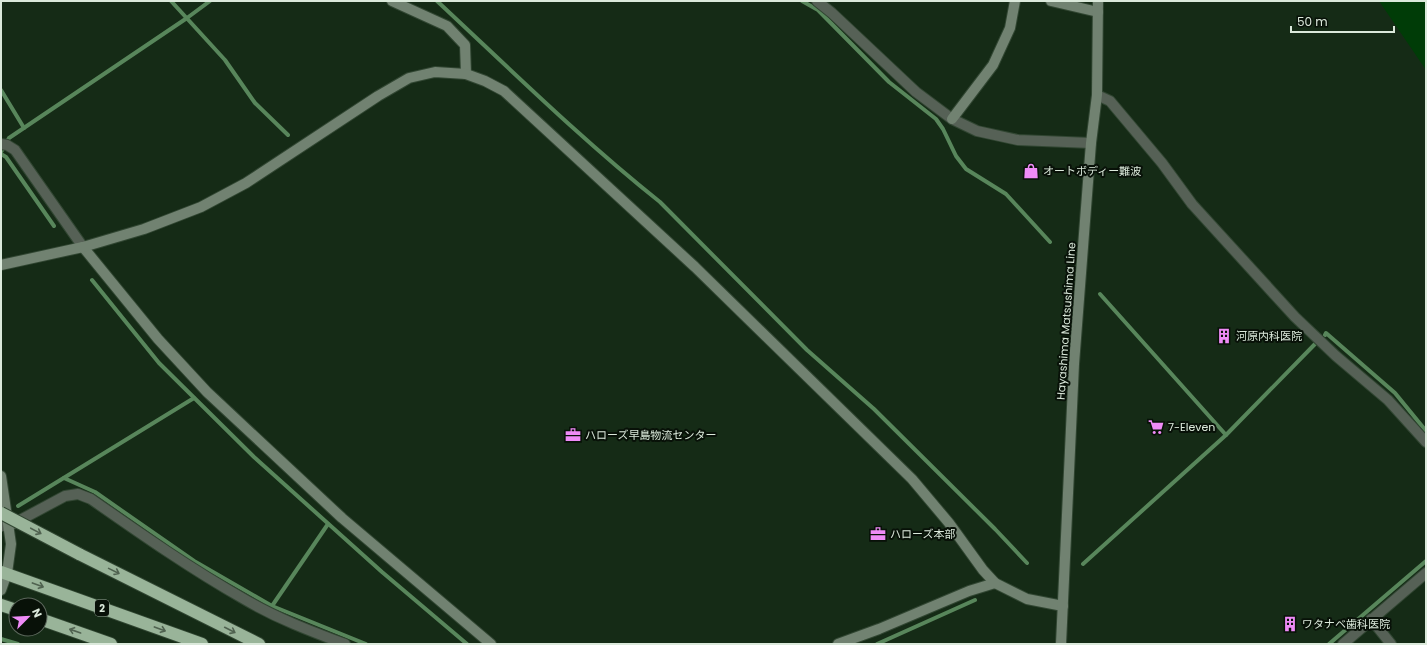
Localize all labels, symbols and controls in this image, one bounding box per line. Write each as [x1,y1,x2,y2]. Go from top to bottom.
scale bar [1291,8,1394,34]
text: 50 m [1297,13,1328,30]
shop icon: オートボディー難波 [1022,162,1040,180]
place label: オートボディー難波 [1043,163,1141,179]
street label: Hayashima Matsushima Line [1053,241,1080,400]
building icon: 河原内科医院 [1215,327,1233,345]
place label: 河原内科医院 [1236,328,1302,344]
supermarket icon: 7-Eleven [1147,418,1165,436]
place label: 7-Eleven [1168,419,1215,435]
office icon: ハローズ早島物流センター [564,426,582,444]
place label: ハローズ早島物流センター [585,427,716,443]
office icon: ハローズ本部 [869,525,887,543]
place label: ハローズ本部 [890,526,955,542]
one-way arrow [29,528,41,535]
one-way arrow [108,568,120,576]
one-way arrow [31,581,43,589]
north arrow [8,597,48,637]
road number: 2 [95,600,109,616]
text: N [28,606,46,620]
building icon: ワタナベ歯科医院 [1281,615,1299,633]
place label: ワタナベ歯科医院 [1302,616,1390,632]
one-way arrow [154,625,166,633]
one-way arrow [70,627,82,635]
one-way arrow [224,627,236,634]

